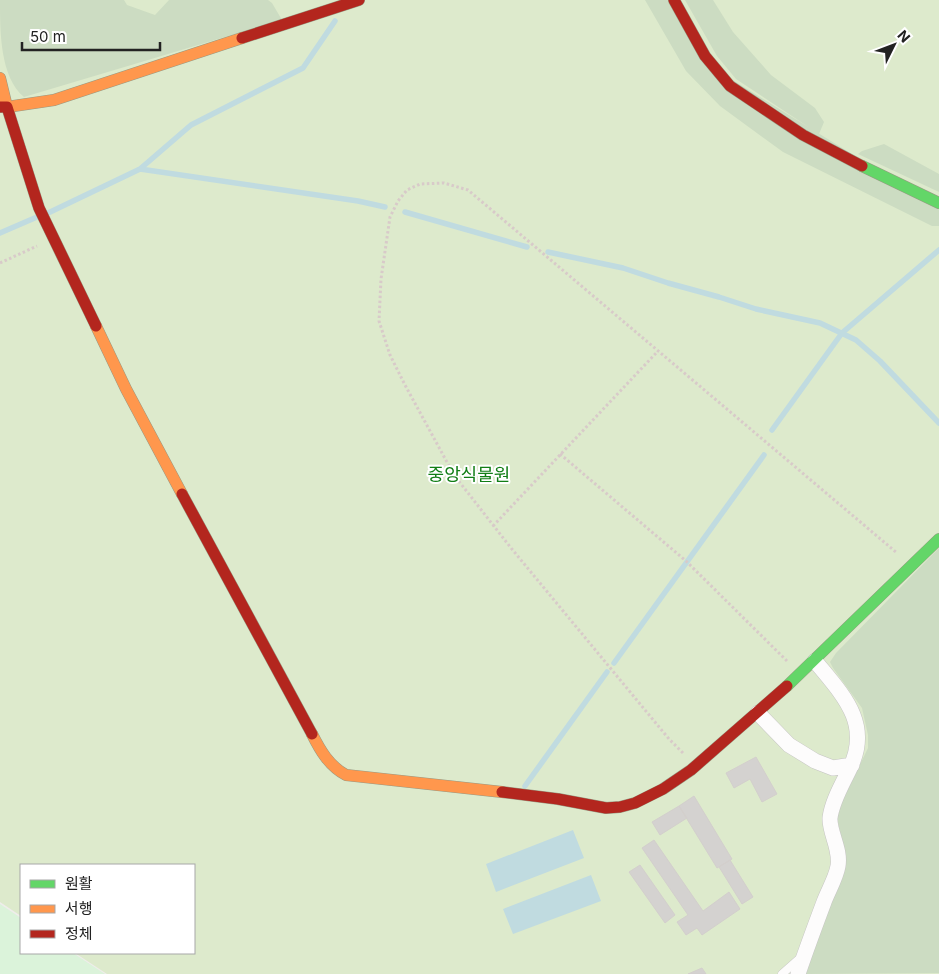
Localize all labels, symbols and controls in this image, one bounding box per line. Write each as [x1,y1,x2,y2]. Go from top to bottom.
scale bar [22,20,160,52]
north arrow [869,20,919,70]
text: N [894,26,914,46]
text: 50 m [30,27,66,46]
park label: 중앙식물원 [428,464,510,485]
legend [20,864,195,954]
text: 원활 [65,874,93,893]
text: 서행 [65,899,93,918]
text: 정체 [65,924,93,943]

